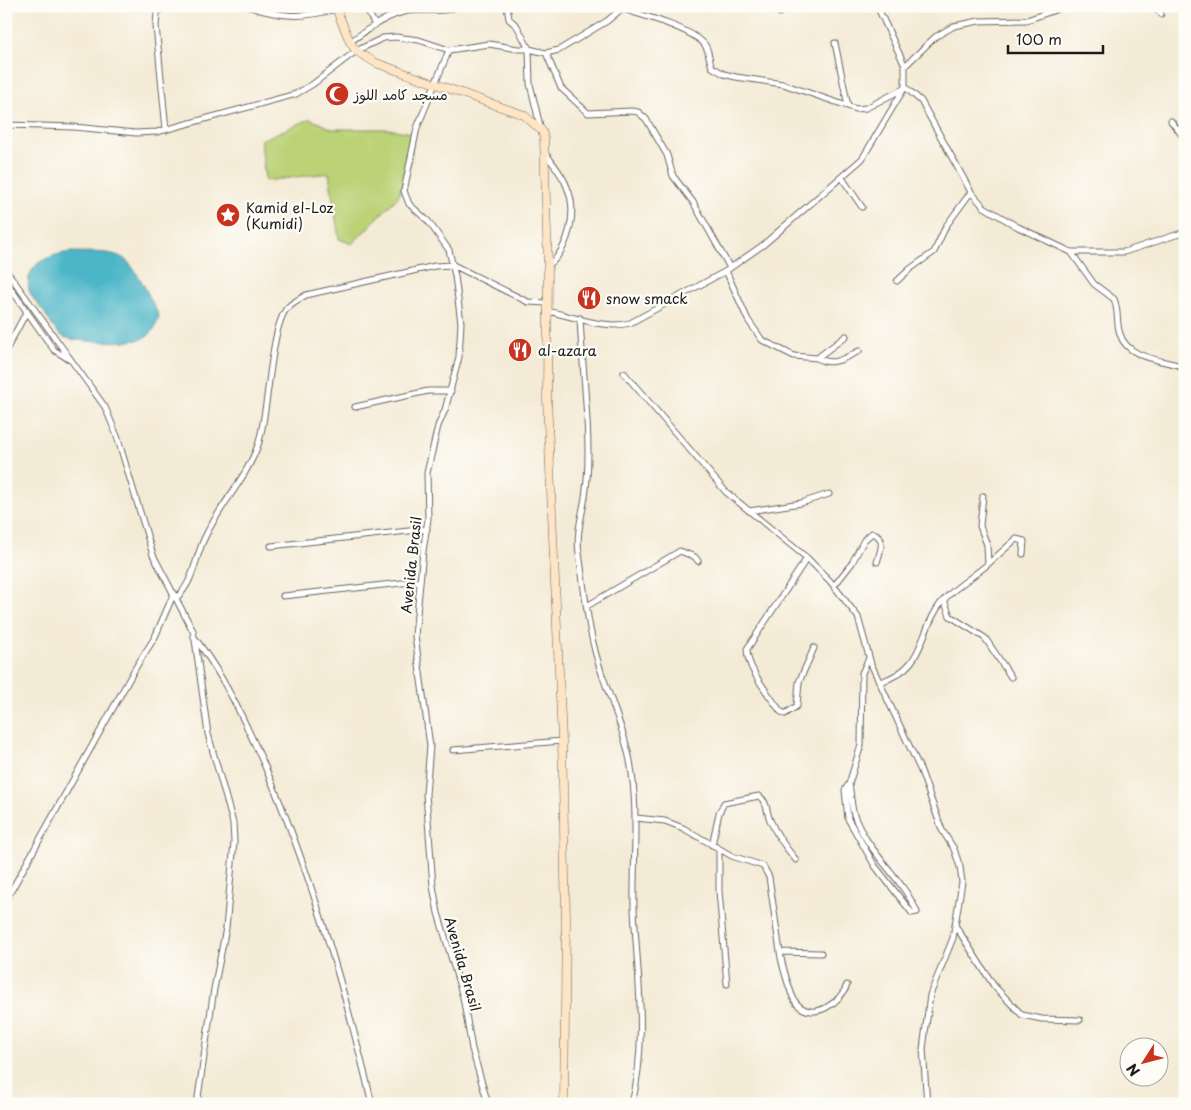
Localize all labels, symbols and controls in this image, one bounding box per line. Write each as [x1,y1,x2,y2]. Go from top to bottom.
scale bar [1008,22,1104,54]
text: 100 m [1016,27,1062,50]
mosque icon: مسجد كامد اللوز [324,81,350,107]
place label: مسجد كامد اللوز [353,84,448,105]
place label: Kamid el-Loz (Kumidi) [246,197,334,234]
place icon: Kamid el-Loz (Kumidi) [215,202,241,228]
restaurant icon: snow smack [576,285,602,311]
place label: snow smack [606,288,688,309]
restaurant icon: al-azara [507,337,533,363]
place label: al-azara [538,340,597,361]
street label: Avenida Brasil [395,515,427,615]
street label: Avenida Brasil [439,914,487,1014]
north arrow [1118,1038,1168,1088]
text: N [1121,1059,1145,1081]

